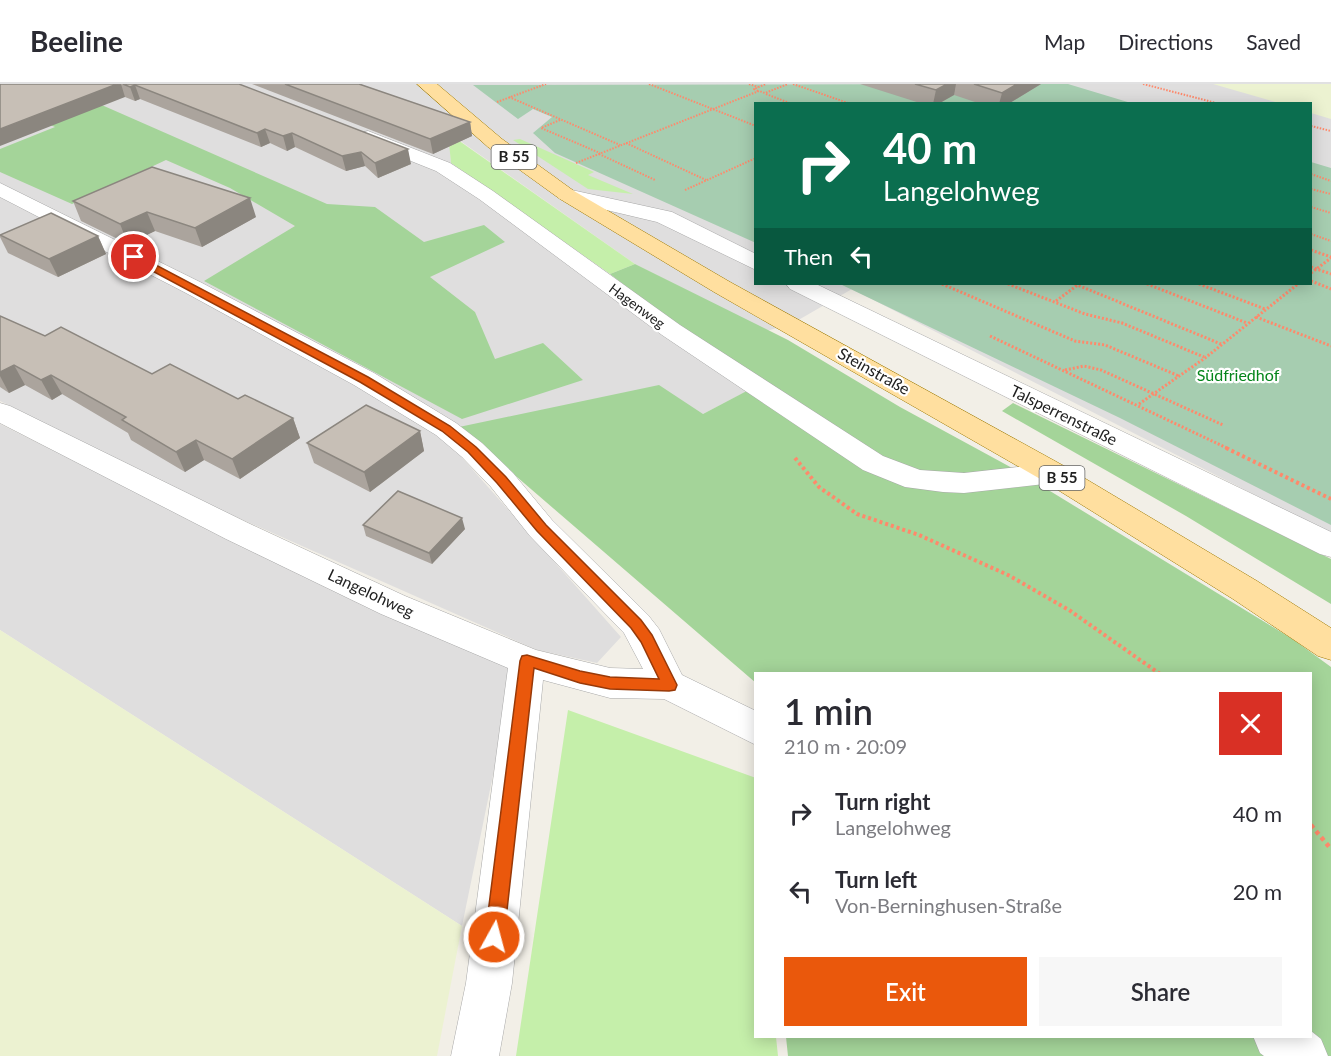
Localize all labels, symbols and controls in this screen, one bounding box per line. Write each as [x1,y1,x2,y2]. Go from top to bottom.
text: Beeline [30,24,123,58]
text: Map [1044,29,1085,54]
text: Directions [1118,29,1213,54]
text: Saved [1246,29,1301,54]
text: 40 m [883,123,977,173]
icon: right [784,126,862,204]
road number: B 55 [492,145,536,169]
text: Langelohweg [883,174,1039,207]
pin [108,231,159,282]
icon: arrive [117,240,150,273]
icon: left [845,240,878,273]
text: Then [784,243,833,270]
street label: Hagenweg [606,280,669,332]
street label: Steinstraße [835,343,914,398]
park label: Südfriedhof [1197,365,1280,384]
street label: Talsperrenstraße [1008,380,1121,449]
road number: B 55 [1040,466,1084,490]
street label: Langelohweg [325,564,417,621]
text: 1 min [784,689,873,733]
button: close [1219,692,1282,755]
text: 210 m · 20:09 [784,734,907,758]
text: Turn right [835,788,930,815]
icon: right [784,797,817,830]
text: 40 m [1233,800,1282,827]
text: Langelohweg [835,815,951,839]
text: Turn left [835,866,917,893]
icon: left [784,875,817,908]
text: 20 m [1233,878,1282,905]
text: Von-Berninghusen-Straße [835,893,1062,917]
position arrow [462,905,526,969]
button: Exit [784,957,1027,1026]
button: Share [1039,957,1282,1026]

